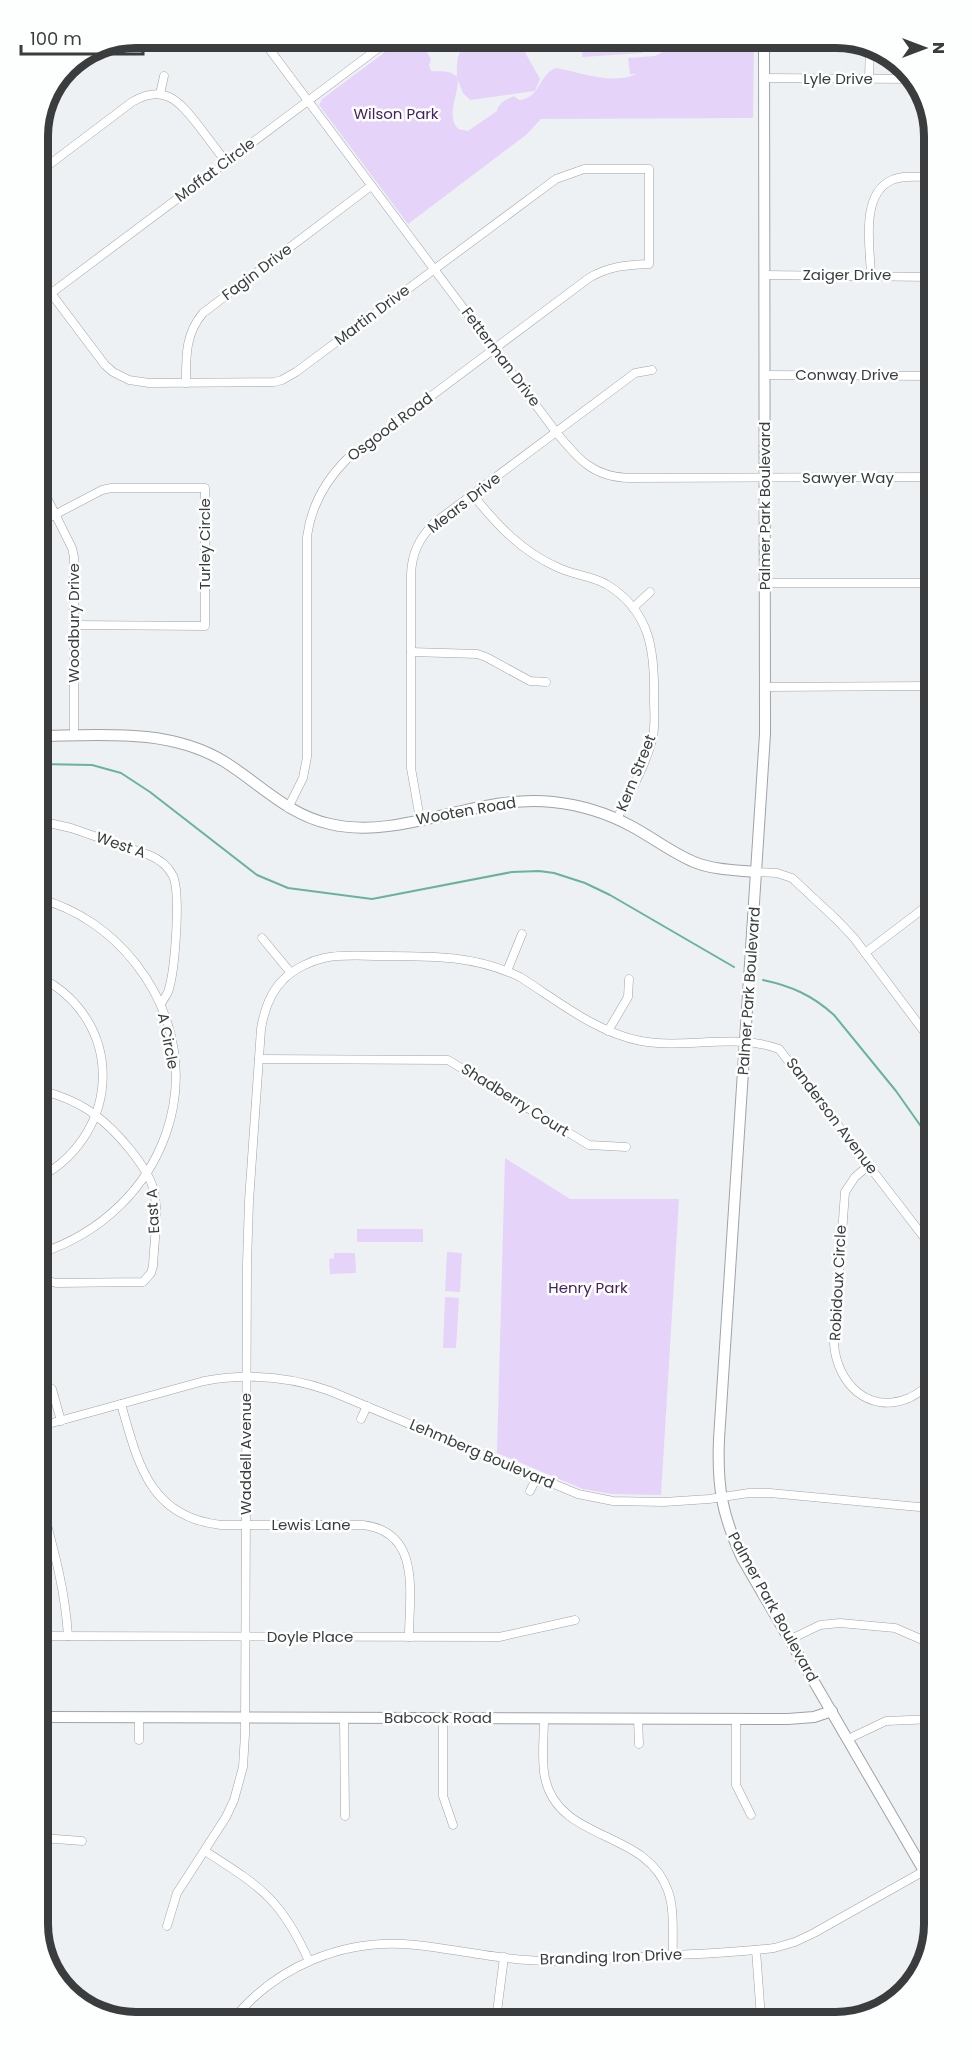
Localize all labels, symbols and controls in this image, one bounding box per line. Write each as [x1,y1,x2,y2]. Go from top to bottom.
scale bar [21,18,142,56]
north arrow [894,18,954,78]
text: 100 m [30,26,82,51]
text: N [927,42,950,54]
street label: Lyle Drive [803,68,873,89]
park label: Wilson Park [353,103,439,124]
street label: Moffat Circle [170,133,259,207]
street label: Fagin Drive [217,238,296,305]
street label: Zaiger Drive [803,264,891,285]
street label: Martin Drive [330,279,414,350]
street label: Fetterman Drive [457,303,546,411]
street label: Conway Drive [795,364,899,385]
street label: Osgood Road [343,387,437,466]
street label: Palmer Park Boulevard [754,422,775,590]
street label: Mears Drive [423,467,505,538]
street label: Sawyer Way [802,467,894,488]
street label: Turley Circle [194,498,215,590]
street label: Woodbury Drive [63,563,84,683]
street label: Kern Street [611,731,661,814]
street label: Wooten Road [414,791,518,830]
street label: West A [93,826,149,863]
street label: Palmer Park Boulevard [732,906,765,1076]
street label: A Circle [153,1011,184,1071]
street label: Sanderson Avenue [782,1053,883,1178]
street label: Shadberry Court [457,1058,573,1141]
street label: East A [141,1188,164,1234]
street label: Robidoux Circle [824,1224,851,1341]
park label: Henry Park [548,1277,628,1298]
street label: Waddell Avenue [235,1393,256,1515]
street label: Lehmberg Boulevard [406,1413,558,1494]
street label: Lewis Lane [271,1514,351,1535]
street label: Palmer Park Boulevard [723,1528,824,1686]
street label: Doyle Place [267,1626,353,1647]
street label: Babcock Road [384,1707,492,1728]
street label: Branding Iron Drive [540,1944,682,1969]

